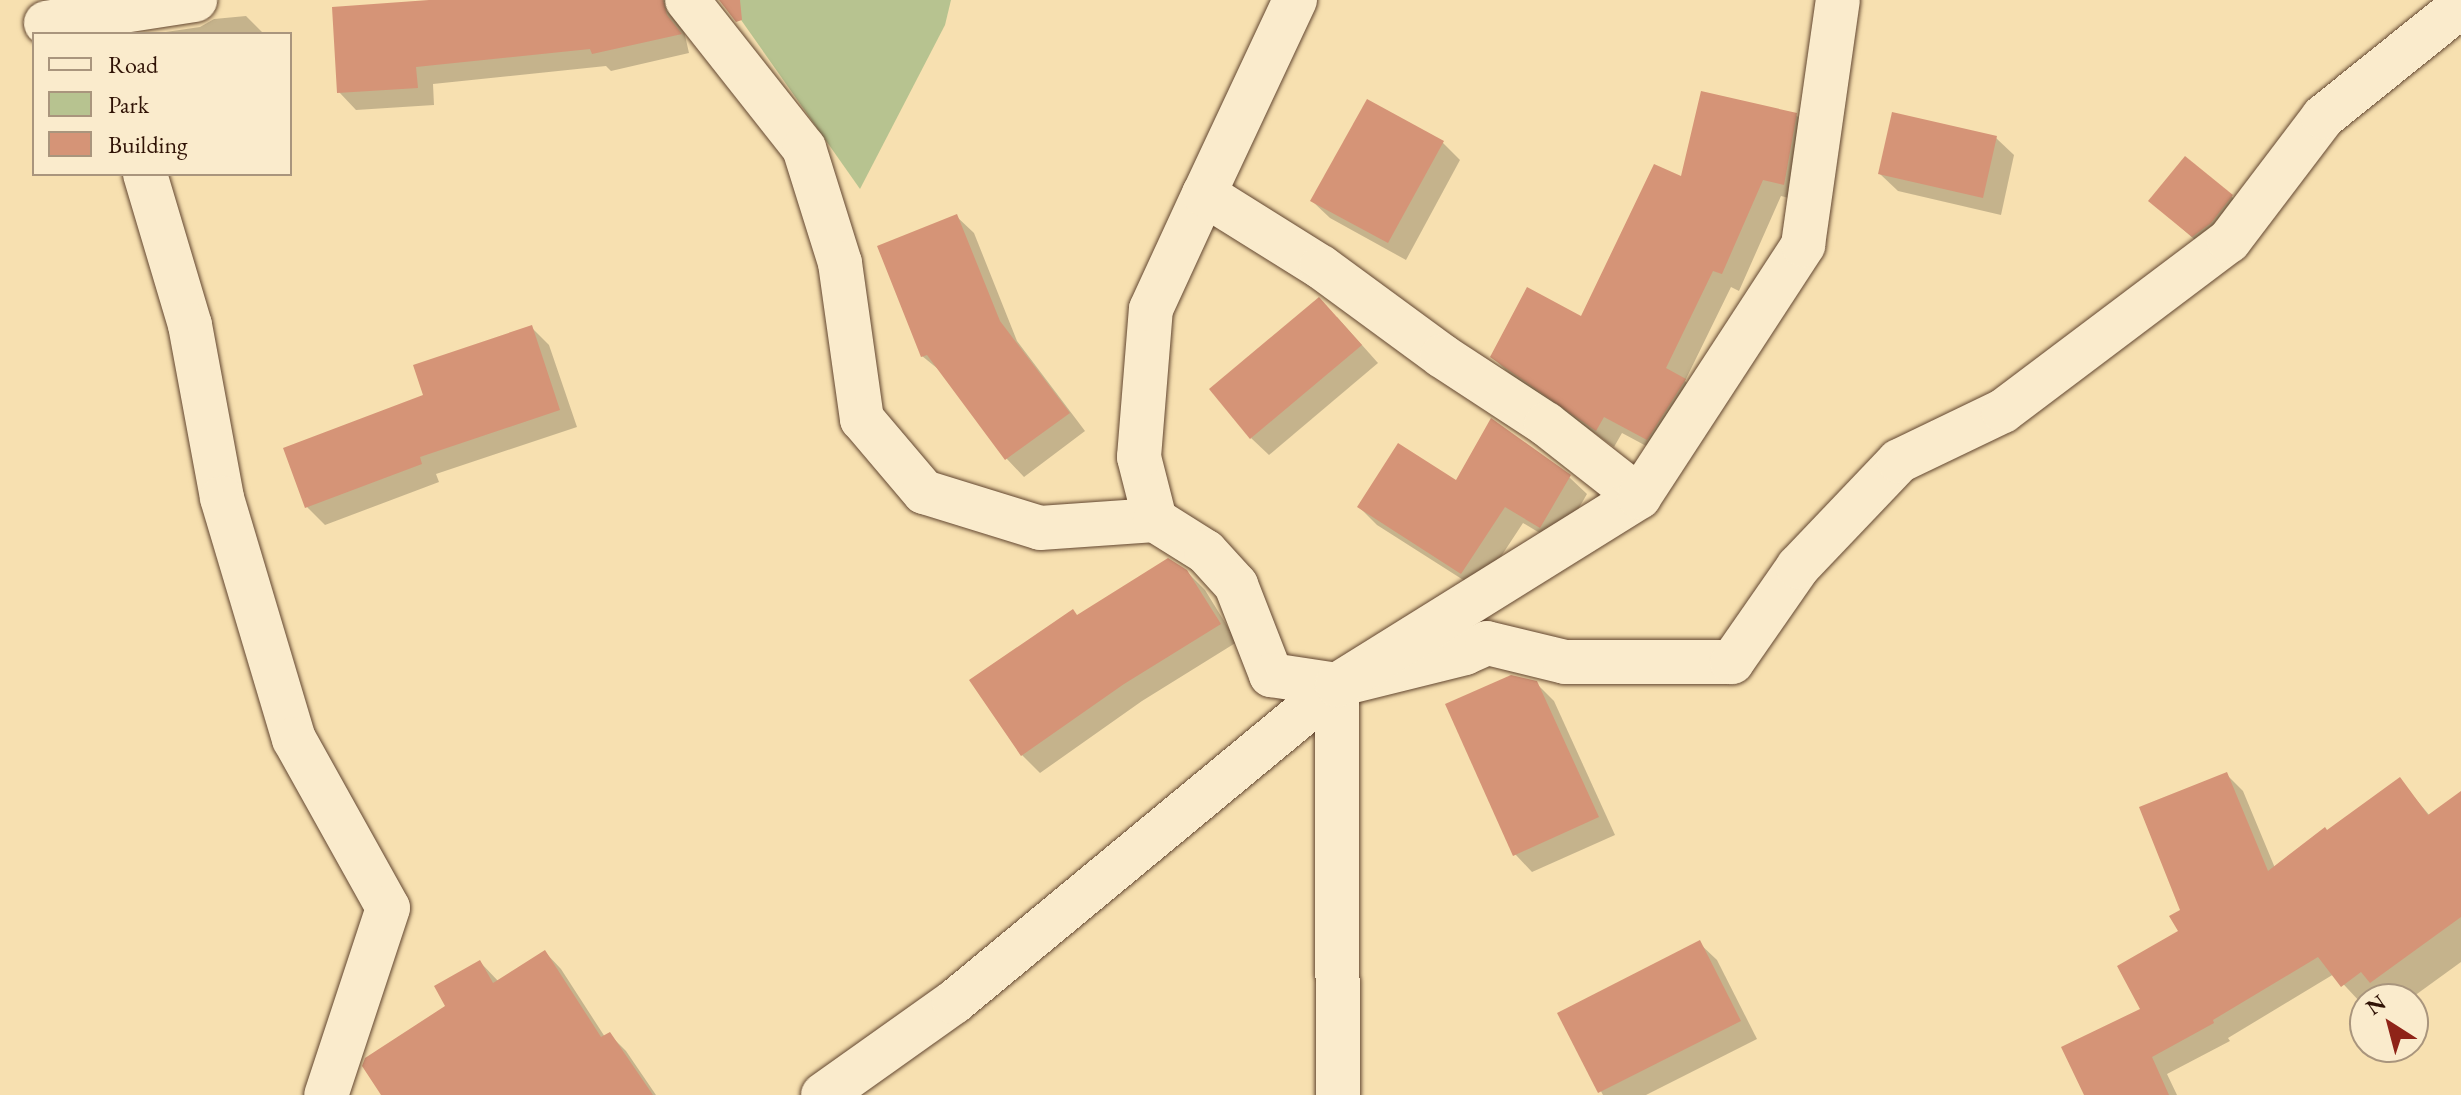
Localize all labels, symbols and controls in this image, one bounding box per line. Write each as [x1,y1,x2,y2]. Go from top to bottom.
legend [32,32,292,176]
text: Road [108,49,158,80]
text: Park [108,89,149,120]
text: Building [108,129,188,160]
north arrow [2349,983,2429,1063]
text: N [2360,988,2392,1022]

